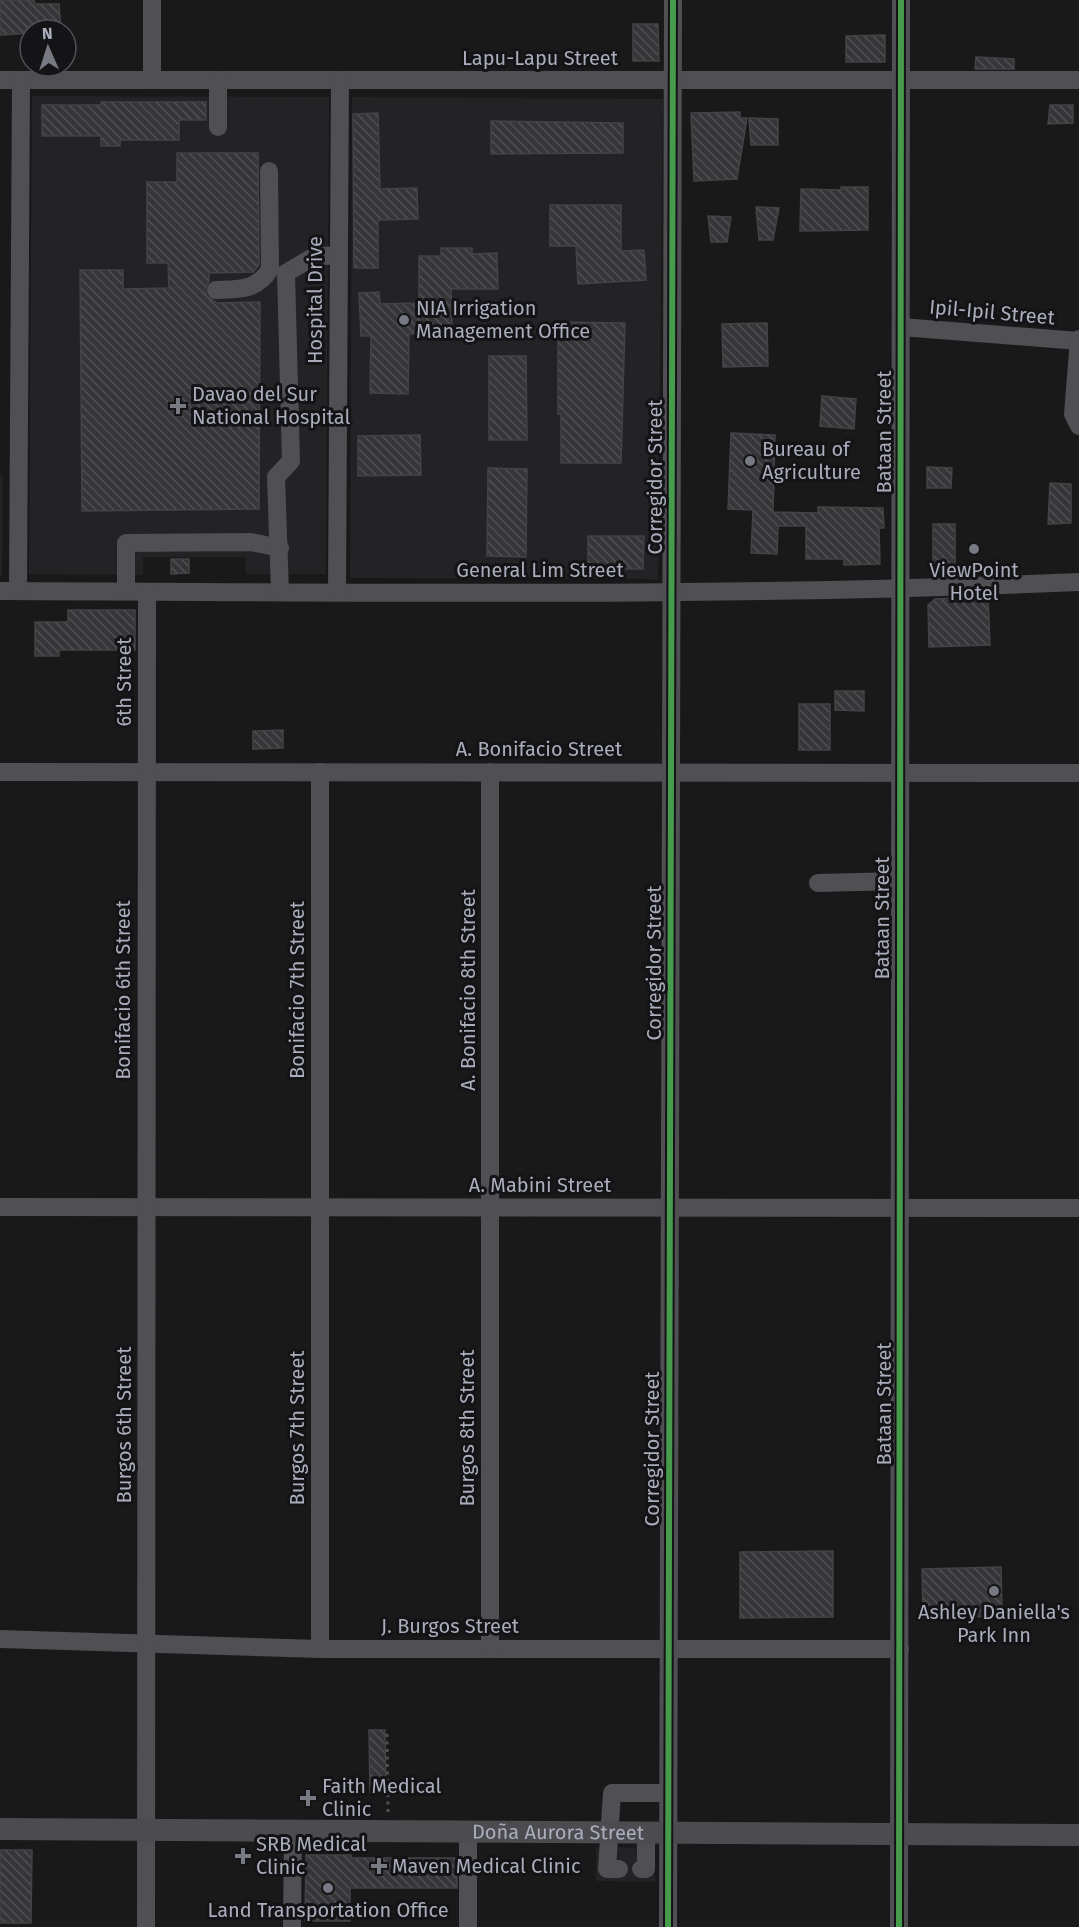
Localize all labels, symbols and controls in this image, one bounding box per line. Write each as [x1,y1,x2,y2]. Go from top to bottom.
north arrow [18,18,78,78]
text: N [41,24,53,43]
street label: Lapu-Lapu Street [462,46,619,70]
street label: Hospital Drive [303,236,327,364]
street label: Ipil-Ipil Street [928,295,1057,330]
place label: NIA Irrigation Management Office [416,296,590,343]
marker: NIA Irrigation Management Office [397,313,411,327]
street label: Bataan Street [872,370,896,494]
place label: Davao del Sur National Hospital [192,382,351,429]
marker: Davao del Sur National Hospital [169,397,187,415]
street label: Corregidor Street [643,399,667,555]
place label: Bureau of Agriculture [762,437,861,484]
marker: Bureau of Agriculture [743,454,757,468]
marker: ViewPoint Hotel [967,542,981,556]
street label: General Lim Street [456,558,624,582]
place label: ViewPoint Hotel [929,558,1019,605]
street label: 6th Street [112,637,136,727]
street label: A. Bonifacio Street [456,737,623,761]
street label: Bataan Street [870,856,894,980]
street label: Corregidor Street [642,885,666,1041]
street label: A. Bonifacio 8th Street [456,888,480,1091]
street label: Bonifacio 6th Street [111,899,135,1080]
street label: Bonifacio 7th Street [285,900,309,1079]
street label: A. Mabini Street [469,1173,612,1197]
street label: Bataan Street [872,1342,896,1466]
street label: Burgos 6th Street [112,1346,136,1503]
street label: Burgos 8th Street [455,1349,479,1507]
street label: Burgos 7th Street [285,1350,309,1506]
street label: Corregidor Street [640,1371,664,1527]
marker: Ashley Daniella's Park Inn [987,1584,1001,1598]
place label: Ashley Daniella's Park Inn [918,1600,1070,1647]
street label: J. Burgos Street [381,1614,520,1638]
place label: Faith Medical Clinic [322,1774,441,1821]
marker: Faith Medical Clinic [299,1789,317,1807]
street label: Doña Aurora Street [472,1820,645,1845]
place label: SRB Medical Clinic [256,1832,367,1879]
marker: SRB Medical Clinic [234,1847,252,1865]
place label: Maven Medical Clinic [392,1854,581,1878]
marker: Maven Medical Clinic [370,1857,388,1875]
marker: Land Transportation Office [321,1881,335,1895]
place label: Land Transportation Office [207,1898,449,1922]

